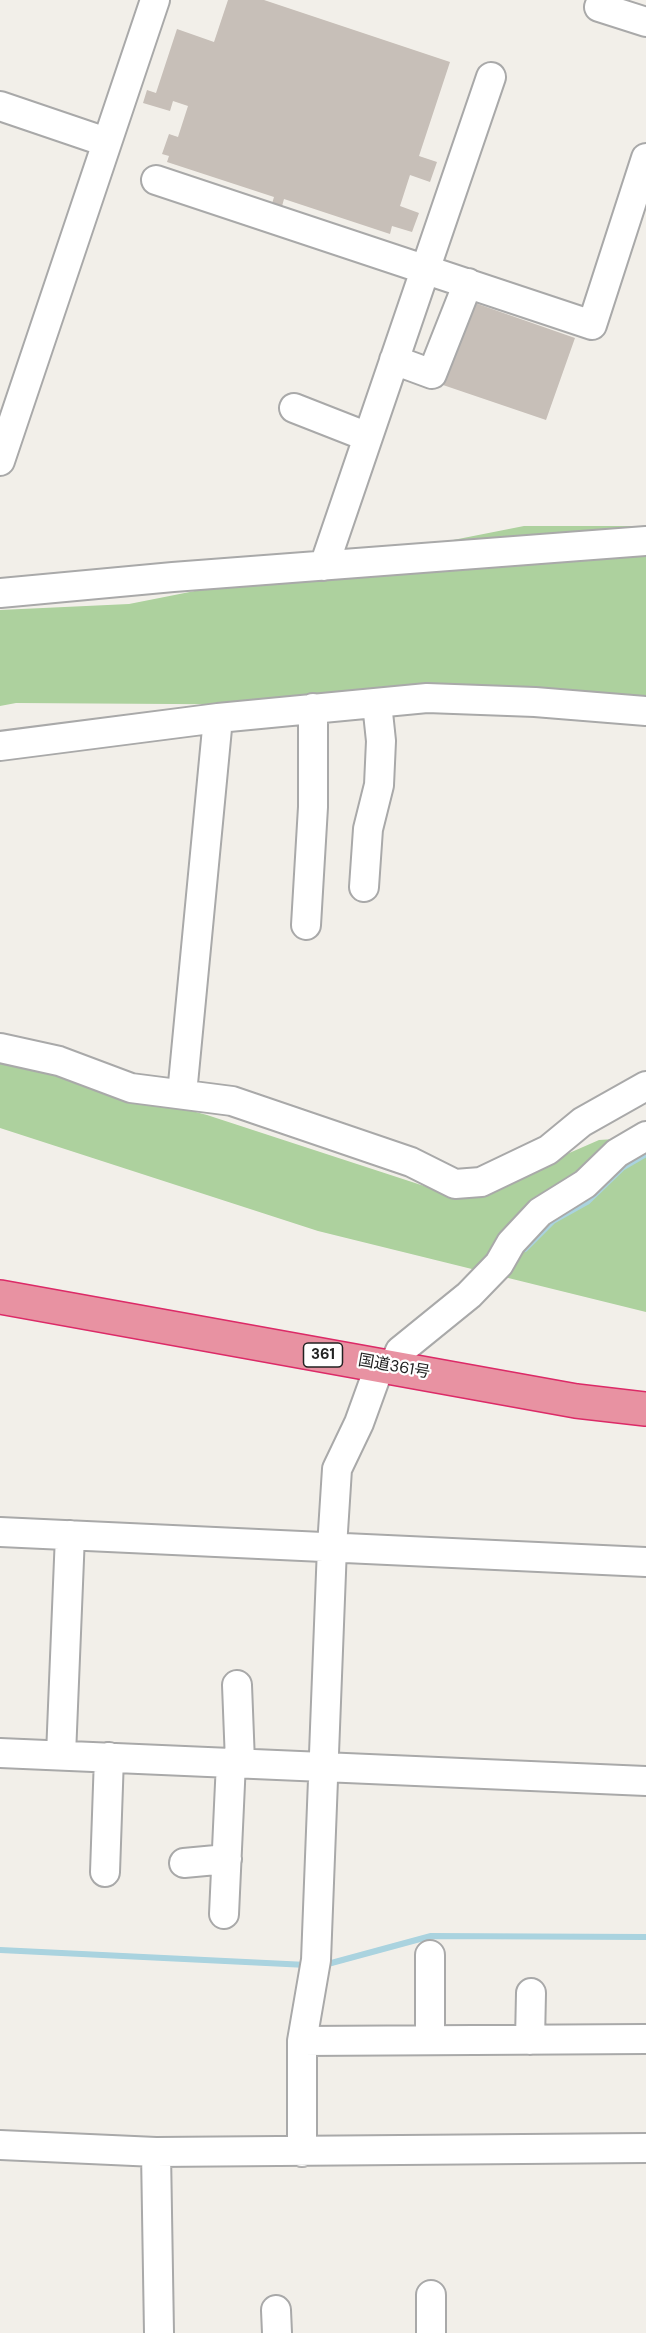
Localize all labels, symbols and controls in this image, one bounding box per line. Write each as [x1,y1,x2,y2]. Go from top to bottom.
road number: 361 [304,1343,342,1367]
street label: 国道361号 [357,1351,431,1383]

